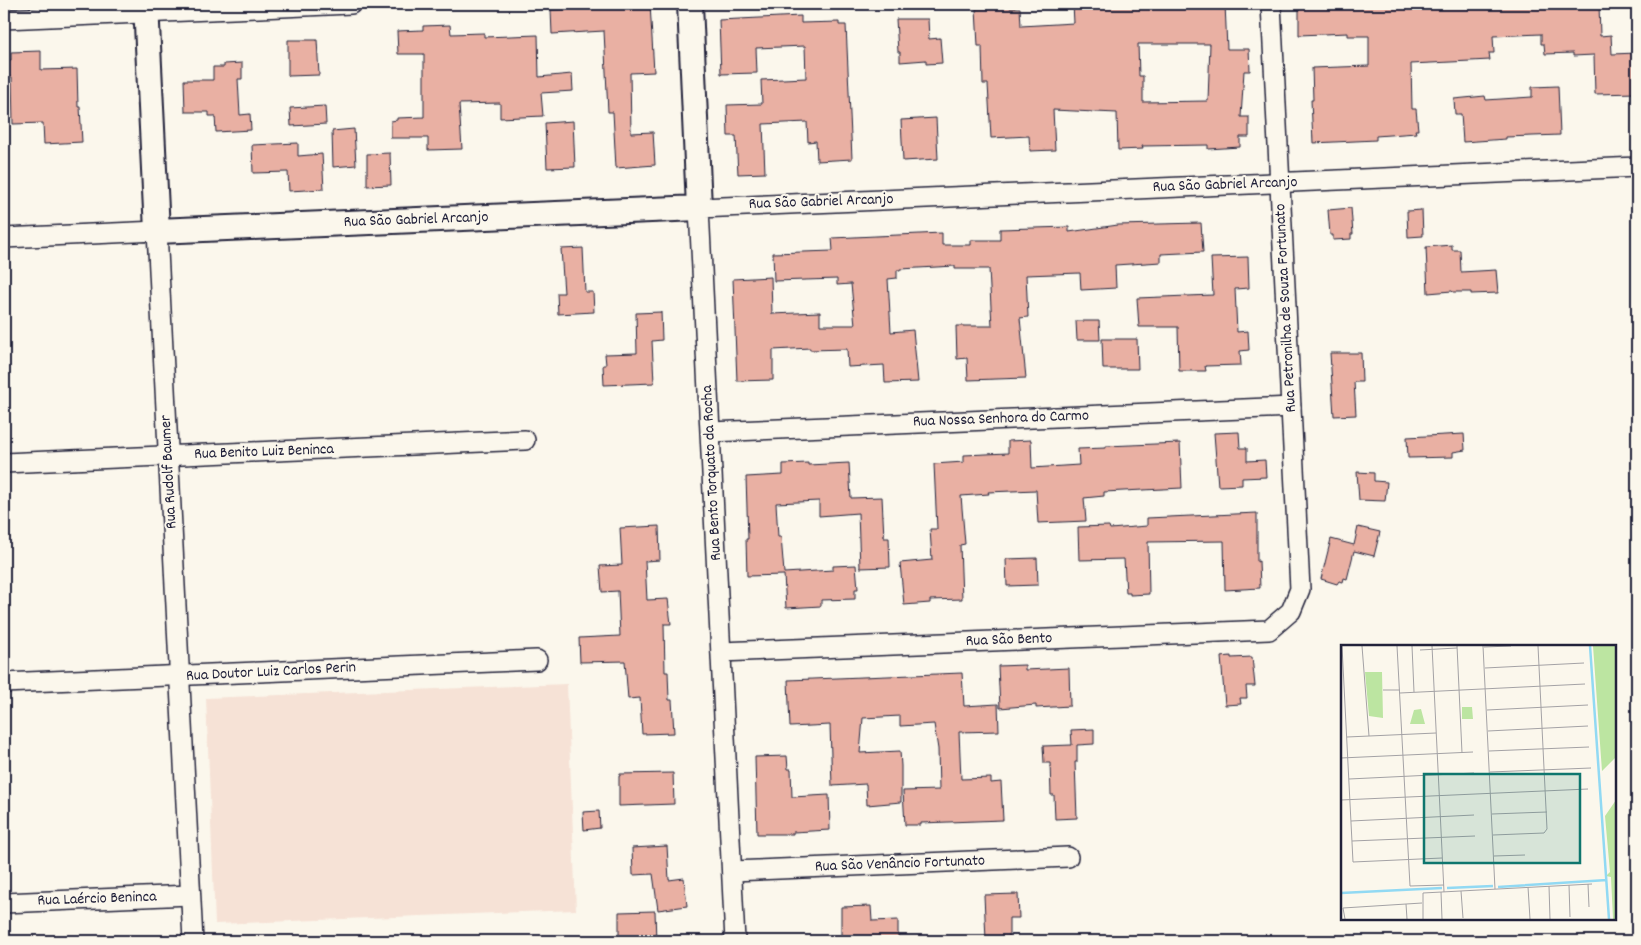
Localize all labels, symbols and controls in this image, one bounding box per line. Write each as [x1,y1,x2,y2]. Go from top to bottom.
street label: Rua São Gabriel Arcanjo [1152,171,1298,199]
street label: Rua São Gabriel Arcanjo [748,188,894,216]
street label: Rua Petronilha de Souza Fortunato [1269,203,1303,413]
street label: Rua São Gabriel Arcanjo [343,206,489,234]
street label: Rua Bento Torquato da Rocha [696,384,728,561]
street label: Rua Nossa Senhora do Carmo [912,404,1090,434]
street label: Rua Rudolf Baumer [155,414,183,530]
street label: Rua Benito Luiz Beninca [194,438,335,466]
street label: Rua São Bento [965,627,1053,653]
inset map [1341,645,1616,920]
street label: Rua Doutor Luiz Carlos Perin [185,656,357,688]
street label: Rua São Venâncio Fortunato [815,850,985,878]
street label: Rua Laércio Beninca [37,885,157,913]

